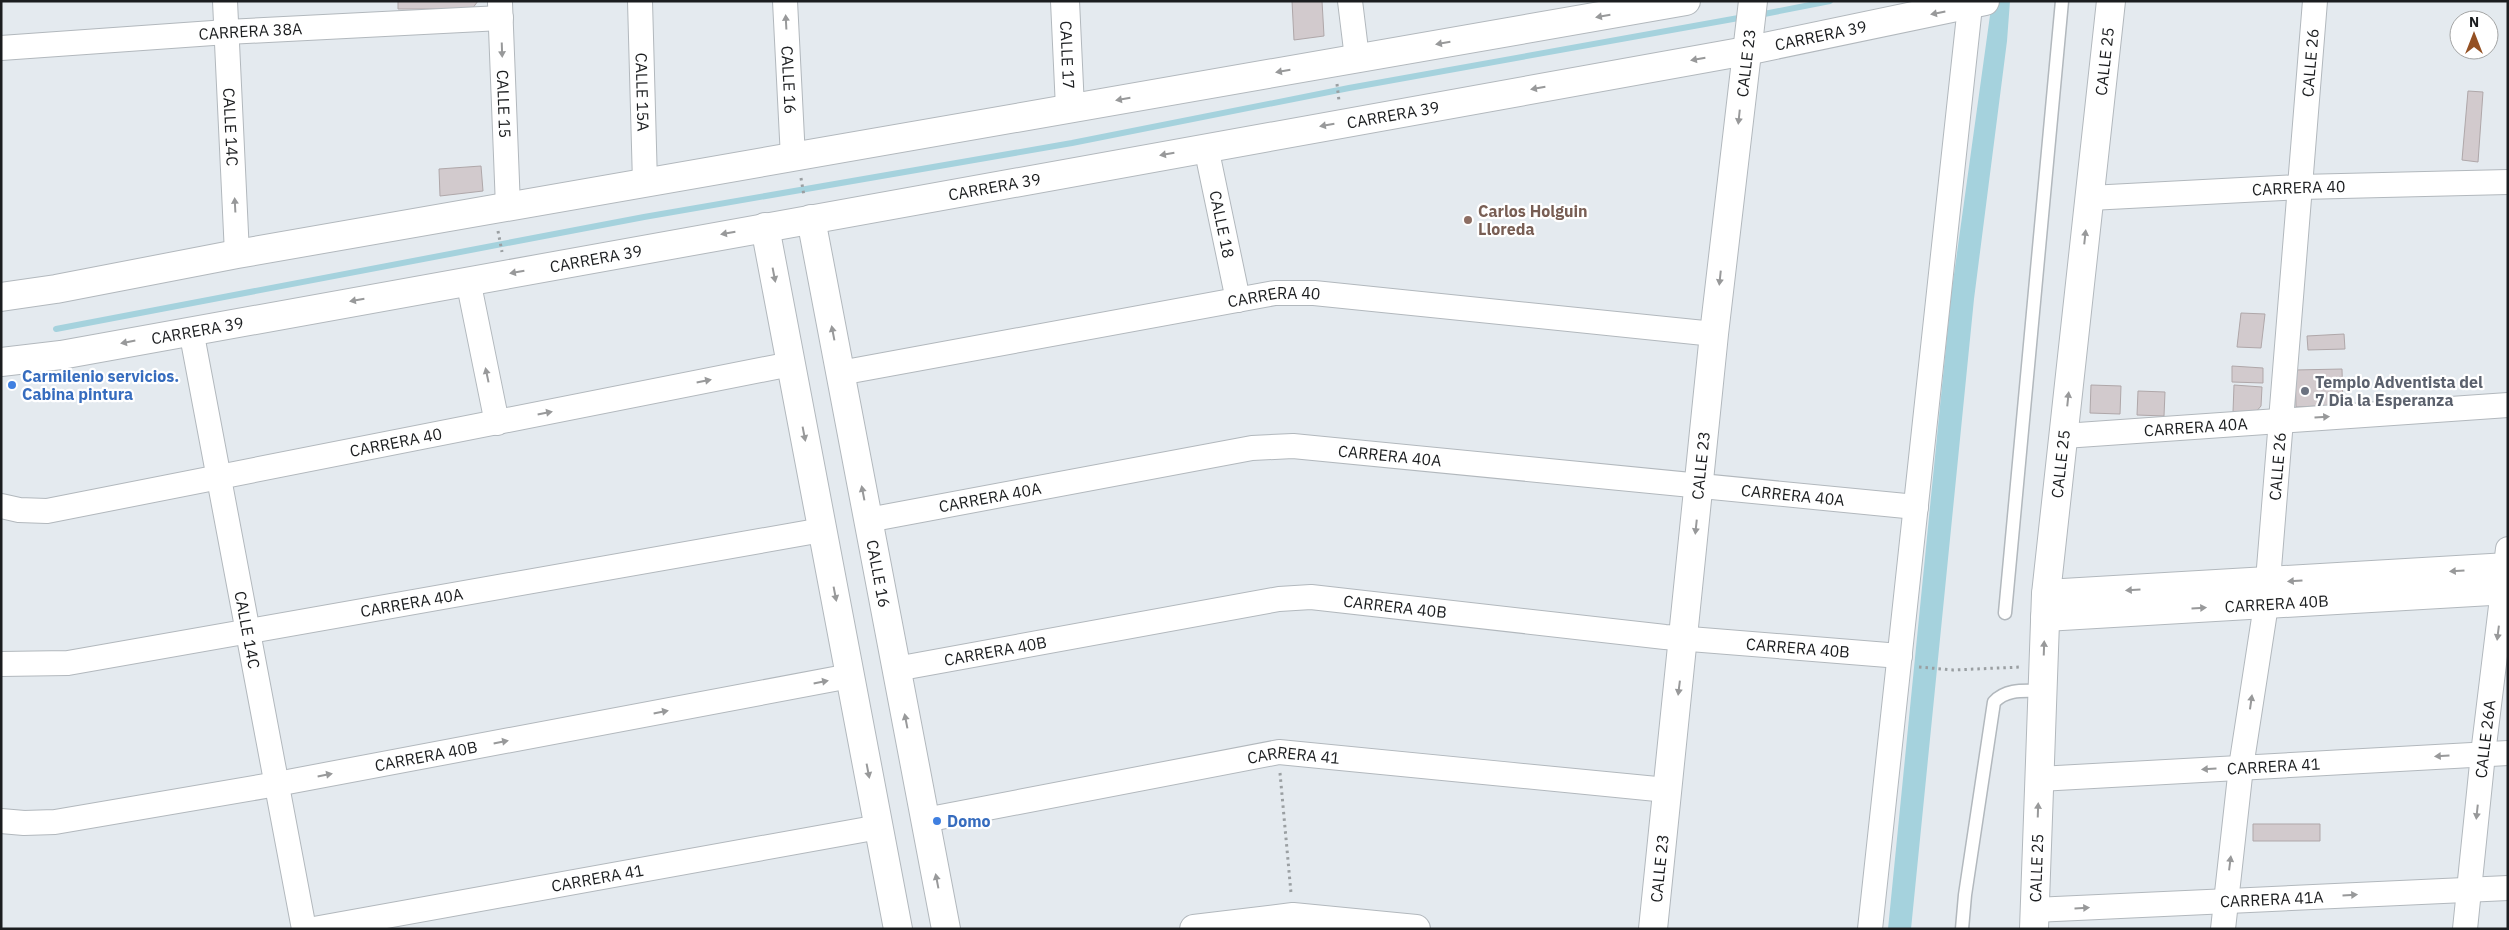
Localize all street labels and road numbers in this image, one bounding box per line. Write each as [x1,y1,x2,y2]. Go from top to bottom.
street label: CARRERA 39 [1773,16,1869,55]
street label: CARRERA 38A [198,18,303,44]
street label: CALLE 17 [1056,20,1079,90]
street label: CALLE 25 [2091,26,2118,97]
street label: CALLE 23 [1732,28,1760,98]
street label: CALLE 26 [2297,28,2323,98]
street label: CALLE 16 [777,45,801,115]
street label: CALLE 15A [631,52,654,132]
street label: CALLE 15 [493,69,515,139]
street label: CALLE 14C [219,87,243,167]
street label: CARRERA 39 [1345,97,1441,133]
street label: CARRERA 39 [947,168,1042,205]
street label: CARRERA 40 [2251,176,2346,200]
street label: CALLE 18 [1205,189,1239,260]
street label: CARRERA 39 [548,240,644,277]
street label: CARRERA 40 [1226,283,1321,312]
street label: CARRERA 39 [150,312,245,349]
street label: CARRERA 40A [2143,413,2248,440]
street label: CARRERA 40 [348,423,444,461]
street label: CALLE 25 [2047,429,2074,499]
street label: CALLE 23 [1687,430,1714,501]
street label: CALLE 26 [2265,431,2290,501]
street label: CARRERA 40A [1337,440,1442,470]
street label: CARRERA 40A [937,478,1043,517]
street label: CARRERA 40A [1740,480,1846,510]
street label: CALLE 16 [862,538,895,609]
street label: CARRERA 40A [359,584,465,621]
street label: CALLE 14C [230,589,265,670]
street label: CARRERA 40B [2224,590,2329,617]
street label: CARRERA 40B [1342,591,1448,622]
street label: CARRERA 40B [942,632,1048,670]
street label: CARRERA 40B [1745,634,1851,662]
street label: CALLE 26A [2471,699,2500,779]
street label: CARRERA 40B [373,736,479,775]
street label: CARRERA 41 [1245,742,1341,768]
street label: CARRERA 41 [2226,753,2321,779]
street label: CALLE 23 [1646,833,1673,903]
street label: CALLE 25 [2025,833,2047,903]
street label: CARRERA 41 [550,860,645,896]
street label: CARRERA 41A [2219,887,2324,911]

